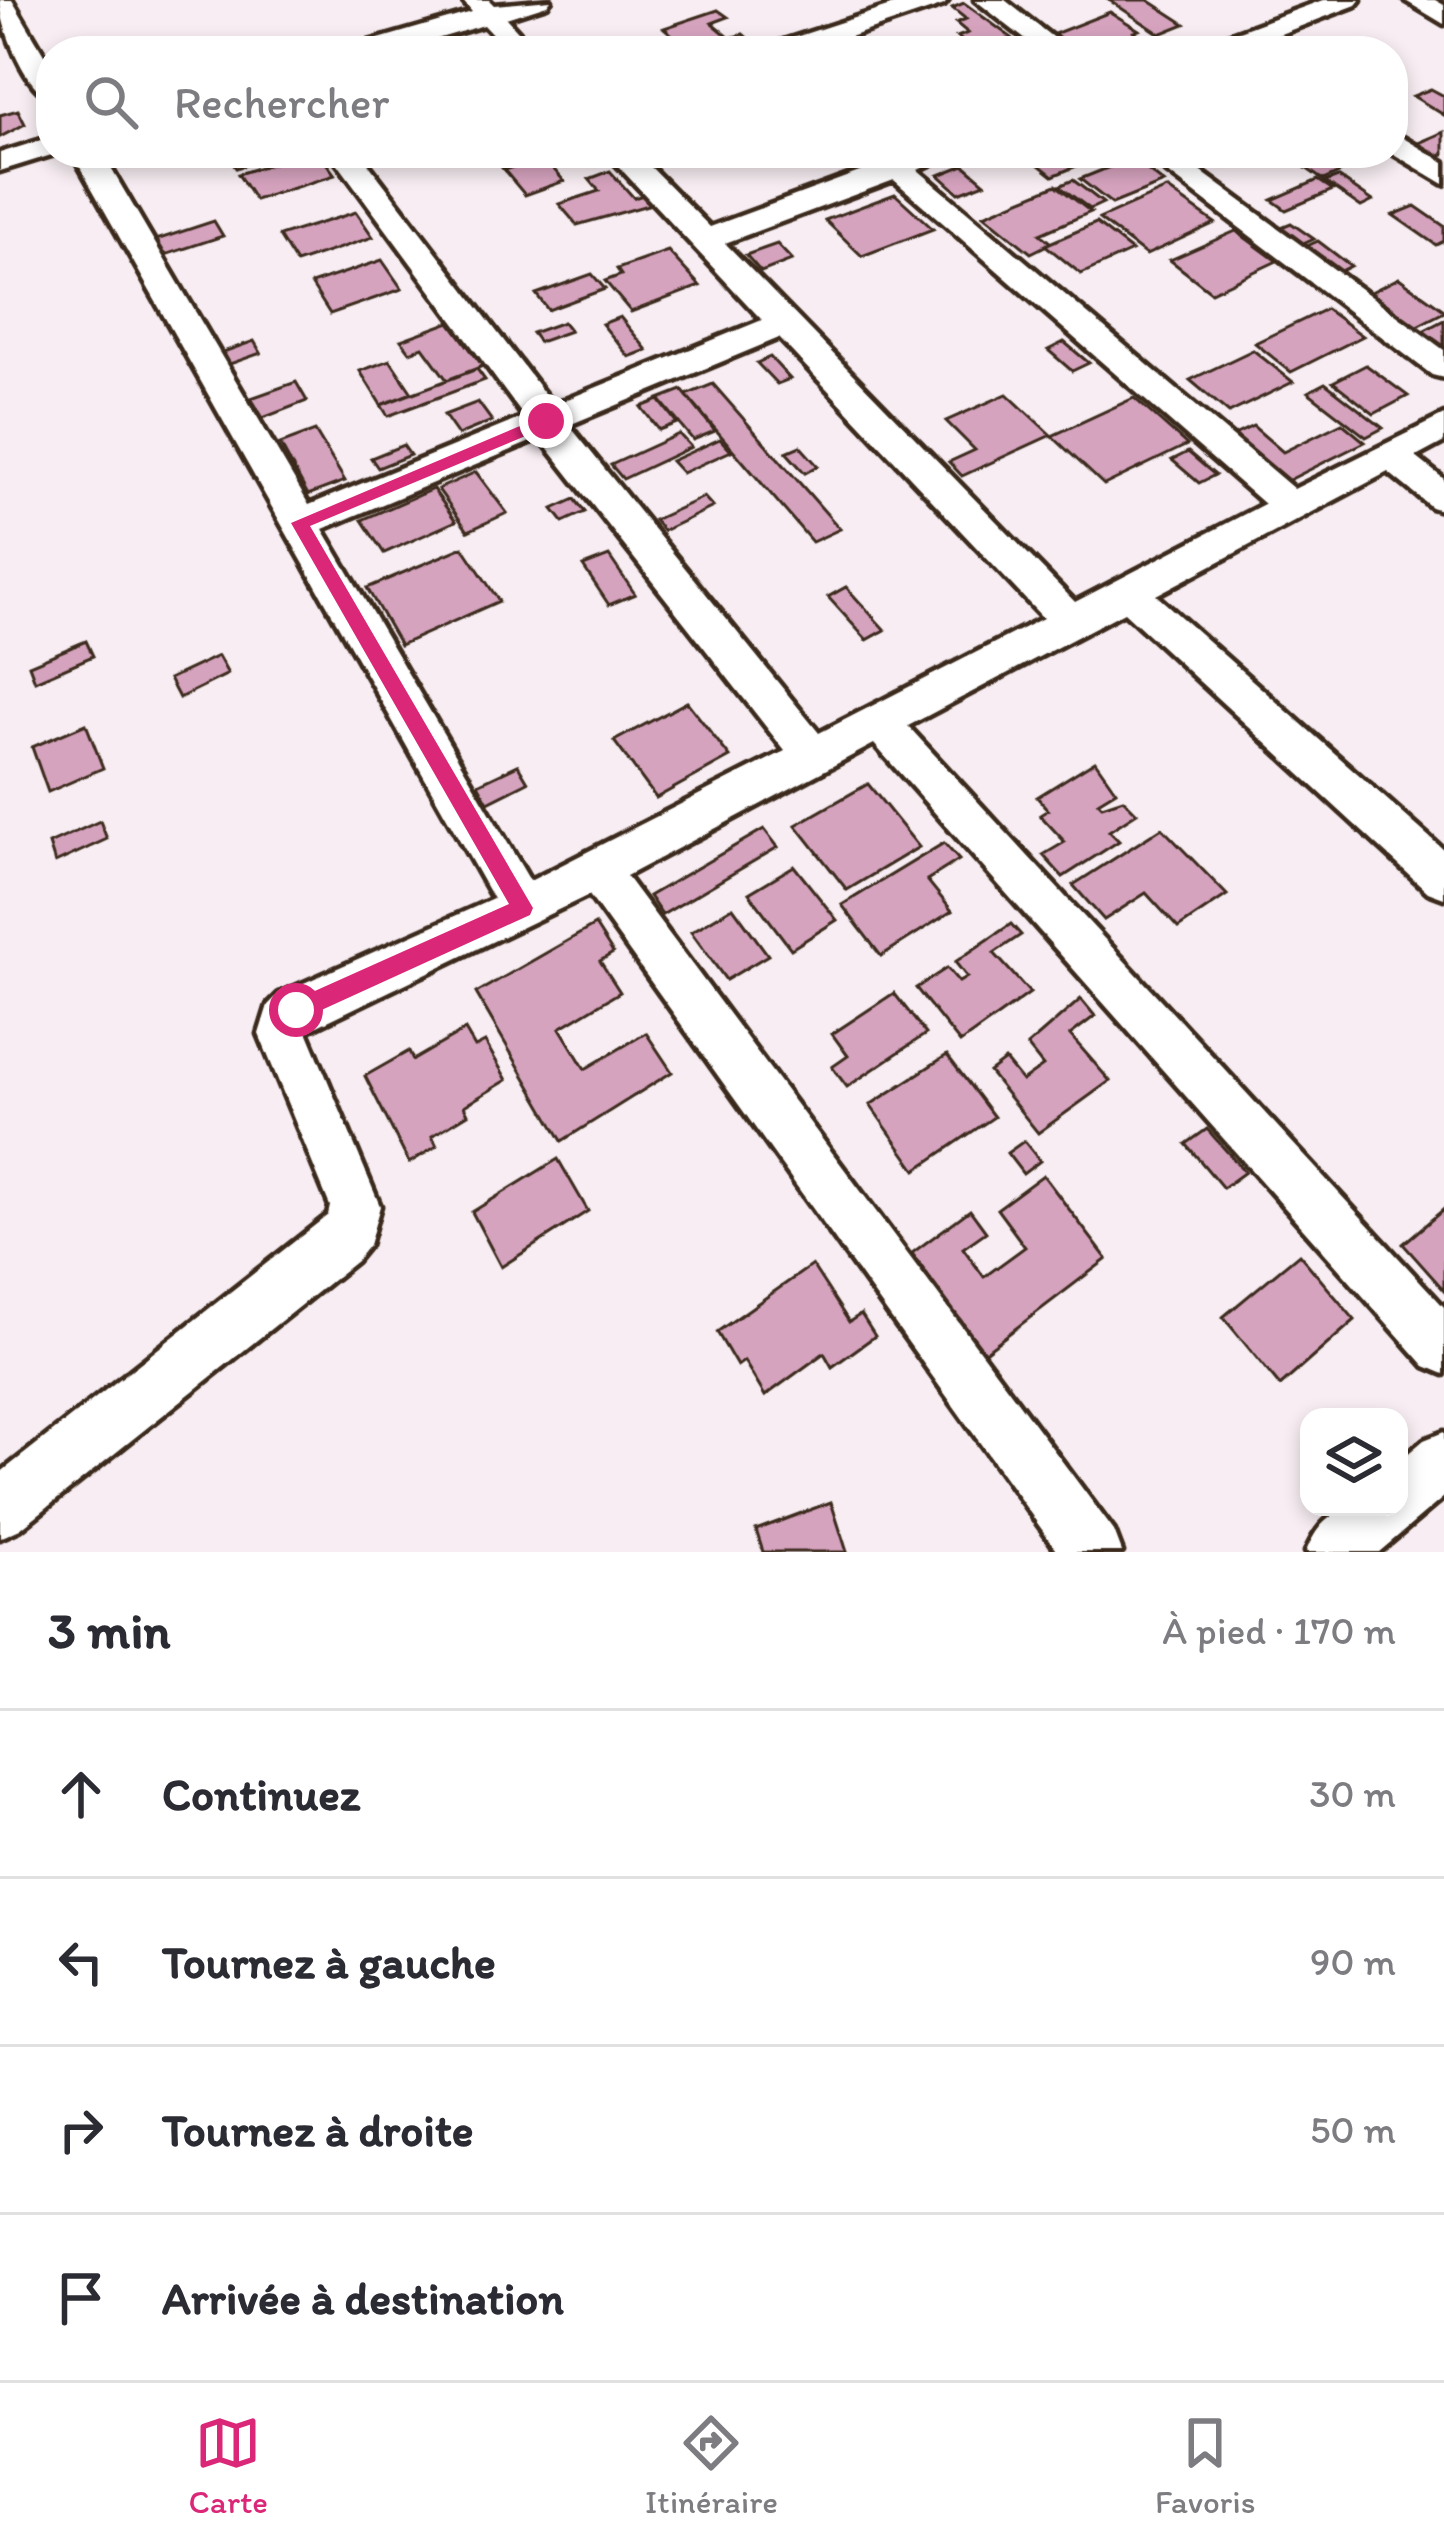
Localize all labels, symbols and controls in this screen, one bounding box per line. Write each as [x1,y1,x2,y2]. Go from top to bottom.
search box [36,36,1408,168]
icon: search [78,69,144,135]
text: Rechercher [174,75,389,129]
route end [519,394,573,448]
route start [269,983,323,1037]
map controls [1300,1408,1408,1516]
button: layers [1300,1408,1408,1516]
text: 3 min [48,1600,170,1661]
text: À pied · 170 m [1162,1607,1396,1654]
icon: ahead [48,1761,114,1827]
text: Continuez [162,1767,360,1821]
text: 30 m [1309,1770,1396,1817]
icon: left [48,1929,114,1995]
text: Tournez à gauche [162,1935,496,1989]
text: 90 m [1310,1938,1396,1985]
icon: right [48,2097,114,2163]
text: Tournez à droite [162,2103,474,2157]
text: 50 m [1310,2106,1396,2153]
icon: arrive [48,2265,114,2331]
text: Arrivée à destination [162,2271,564,2325]
tab: Carte [188,2410,268,2521]
tab: Itinéraire [645,2410,778,2521]
tab: Favoris [1155,2410,1256,2521]

